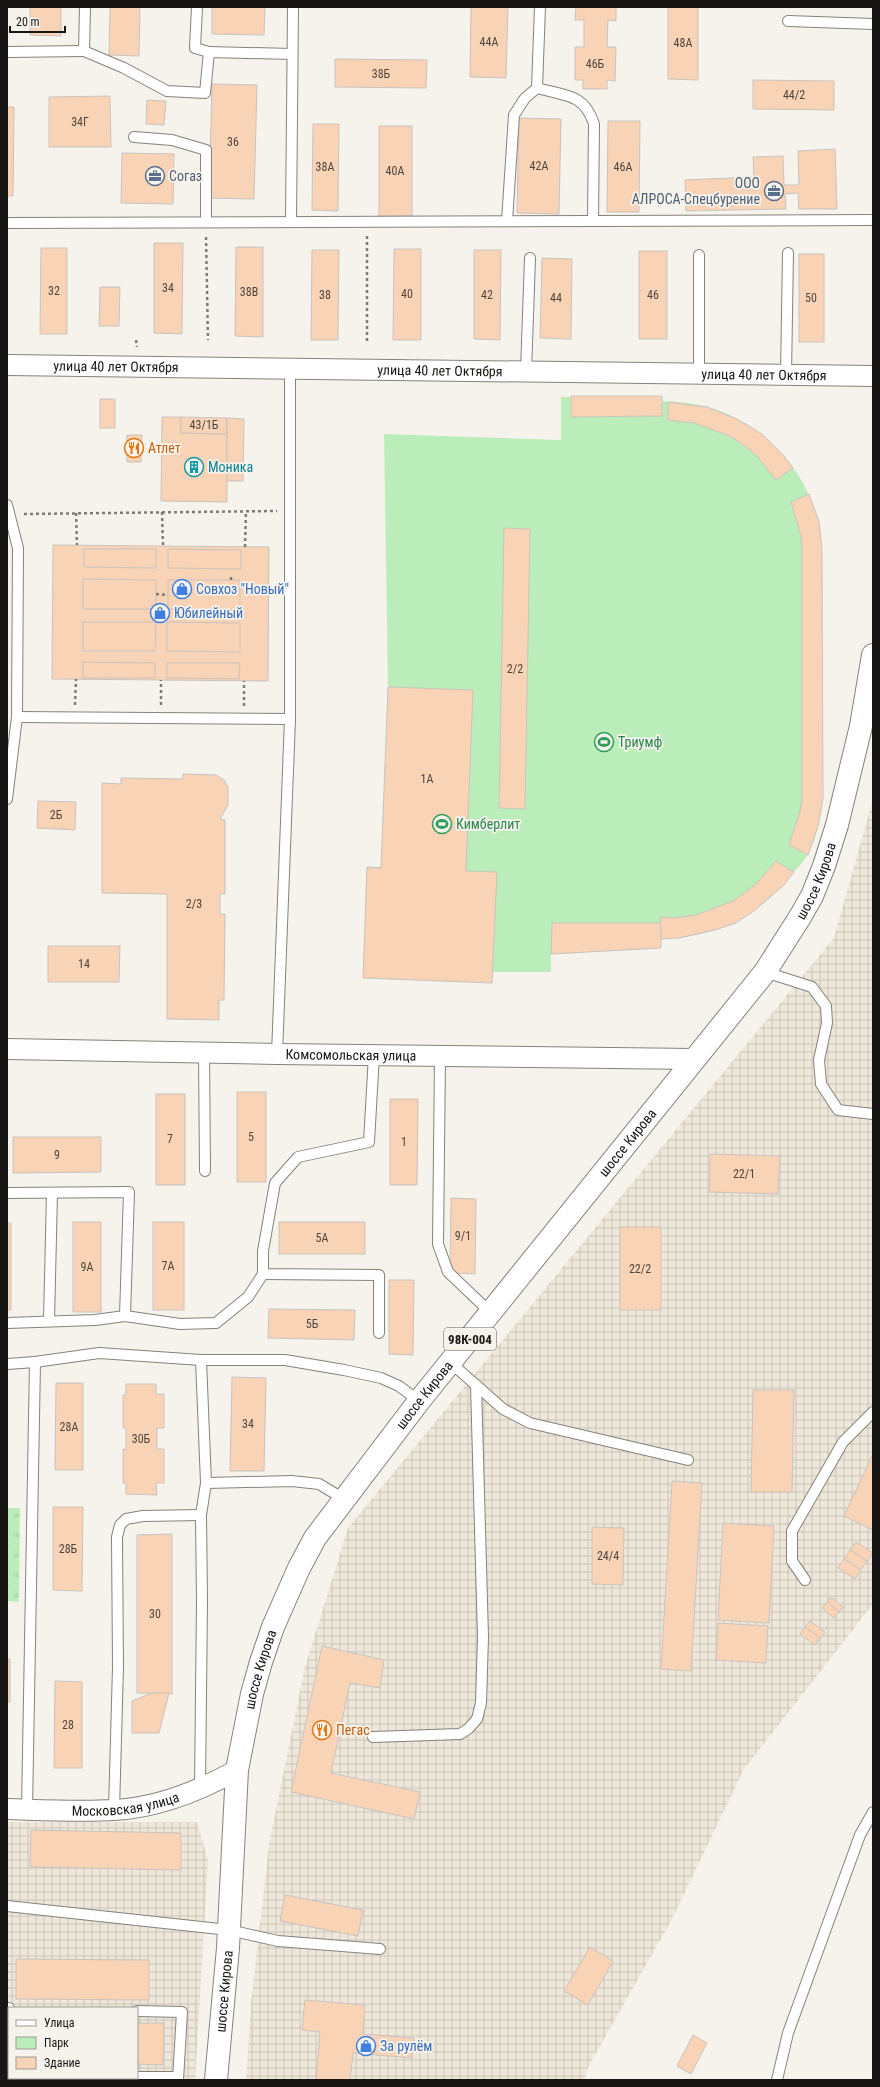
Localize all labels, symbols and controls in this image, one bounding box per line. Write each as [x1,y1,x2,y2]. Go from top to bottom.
scale bar [10,8,65,34]
text: 20 m [16,15,40,29]
house number: 44А [480,35,498,49]
house number: 48А [674,36,692,50]
house number: 46Б [586,57,605,71]
house number: 38Б [372,67,391,81]
house number: 44/2 [783,88,805,102]
house number: 34Г [71,115,89,129]
house number: 36 [227,135,239,149]
house number: 42А [530,159,548,173]
house number: 38А [316,160,334,174]
house number: 46А [614,160,632,174]
house number: 40А [386,164,404,178]
office icon: Согаз [144,165,166,187]
place label: Согаз [169,168,202,184]
place label: ООО АЛРОСА-Спецбурение [632,175,760,207]
office icon: ООО АЛРОСА-Спецбурение [763,180,785,202]
house number: 34 [162,281,174,295]
house number: 32 [48,284,60,298]
house number: 38В [240,285,258,299]
house number: 40 [401,287,413,301]
house number: 38 [319,288,331,302]
house number: 42 [481,288,493,302]
house number: 46 [647,288,659,302]
house number: 44 [550,291,562,305]
house number: 50 [805,291,817,305]
street label: улица 40 лет Октября [53,358,179,375]
street label: улица 40 лет Октября [377,362,503,379]
street label: улица 40 лет Октября [701,366,827,383]
house number: 43/1Б [190,418,219,432]
restaurant icon: Атлет [123,437,145,459]
place label: Атлет [148,440,181,456]
building icon: Моника [183,456,205,478]
place label: Моника [208,459,253,475]
shop icon: Совхоз "Новый" [171,578,193,600]
place label: Совхоз "Новый" [196,581,289,597]
shop icon: Юбилейный [149,602,171,624]
place label: Юбилейный [174,605,243,621]
house number: 2/2 [507,662,523,676]
sports icon: Триумф [593,731,615,753]
place label: Триумф [618,734,662,750]
house number: 1А [421,772,434,786]
house number: 2Б [50,808,63,822]
sports icon: Кимберлит [431,813,453,835]
place label: Кимберлит [456,816,520,832]
street label: шоссе Кирова [792,840,839,922]
house number: 2/3 [186,897,202,911]
house number: 14 [78,957,90,971]
street label: Комсомольская улица [285,1046,416,1064]
street label: шоссе Кирова [595,1106,659,1180]
house number: 5 [248,1130,254,1144]
house number: 7 [167,1132,173,1146]
house number: 1 [401,1135,407,1149]
house number: 9 [54,1148,60,1162]
house number: 22/1 [733,1167,755,1181]
house number: 9/1 [455,1229,471,1243]
house number: 5А [316,1231,329,1245]
house number: 7А [162,1259,175,1273]
house number: 9А [81,1260,94,1274]
house number: 22/2 [629,1262,651,1276]
house number: 5Б [306,1317,319,1331]
road number: 98К-004 [444,1328,496,1350]
street label: шоссе Кирова [393,1358,456,1432]
house number: 34 [242,1417,254,1431]
house number: 28А [60,1420,78,1434]
house number: 30Б [132,1432,151,1446]
house number: 28Б [59,1542,78,1556]
house number: 24/4 [597,1549,619,1563]
house number: 30 [149,1607,161,1621]
street label: шоссе Кирова [241,1628,279,1711]
house number: 28 [62,1718,74,1732]
restaurant icon: Пегас [311,1719,333,1741]
place label: Пегас [336,1722,370,1738]
street label: Московская улица [72,1789,181,1819]
street label: шоссе Кирова [212,1950,236,2033]
legend [8,2007,138,2079]
text: Улица [44,2016,75,2030]
shop icon: За рулём [355,2035,377,2057]
text: Парк [44,2036,69,2050]
place label: За рулём [380,2038,432,2054]
text: Здание [44,2056,81,2070]

